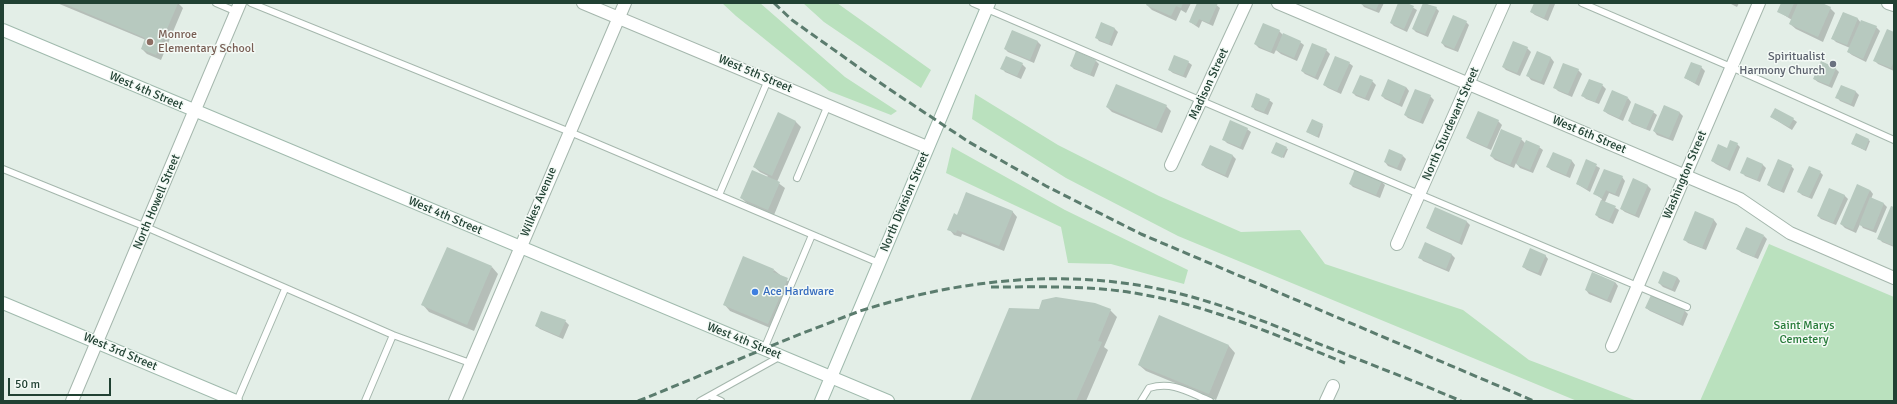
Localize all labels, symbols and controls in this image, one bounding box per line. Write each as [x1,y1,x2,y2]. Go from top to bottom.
place label: Monroe Elementary School [158,28,254,56]
marker: Monroe Elementary School [145,37,155,47]
street label: Madison Street [1186,46,1232,122]
place label: Spiritualist Harmony Church [1739,50,1825,78]
street label: West 5th Street [716,52,794,96]
marker: Spiritualist Harmony Church [1828,59,1838,69]
street label: North Sturdevant Street [1419,65,1483,183]
street label: West 4th Street [107,69,185,113]
street label: West 6th Street [1550,113,1628,157]
street label: Washington Street [1660,129,1710,221]
street label: North Division Street [877,150,933,254]
street label: North Howell Street [130,152,184,252]
street label: Wilkes Avenue [518,165,560,239]
street label: West 4th Street [406,194,484,238]
place label: Ace Hardware [763,285,834,299]
marker: Ace Hardware [750,287,760,297]
park label: Saint Marys Cemetery [1774,319,1834,347]
street label: West 4th Street [705,320,783,362]
street label: West 3rd Street [81,330,159,374]
scale bar [10,370,113,396]
text: 50 m [15,377,40,392]

